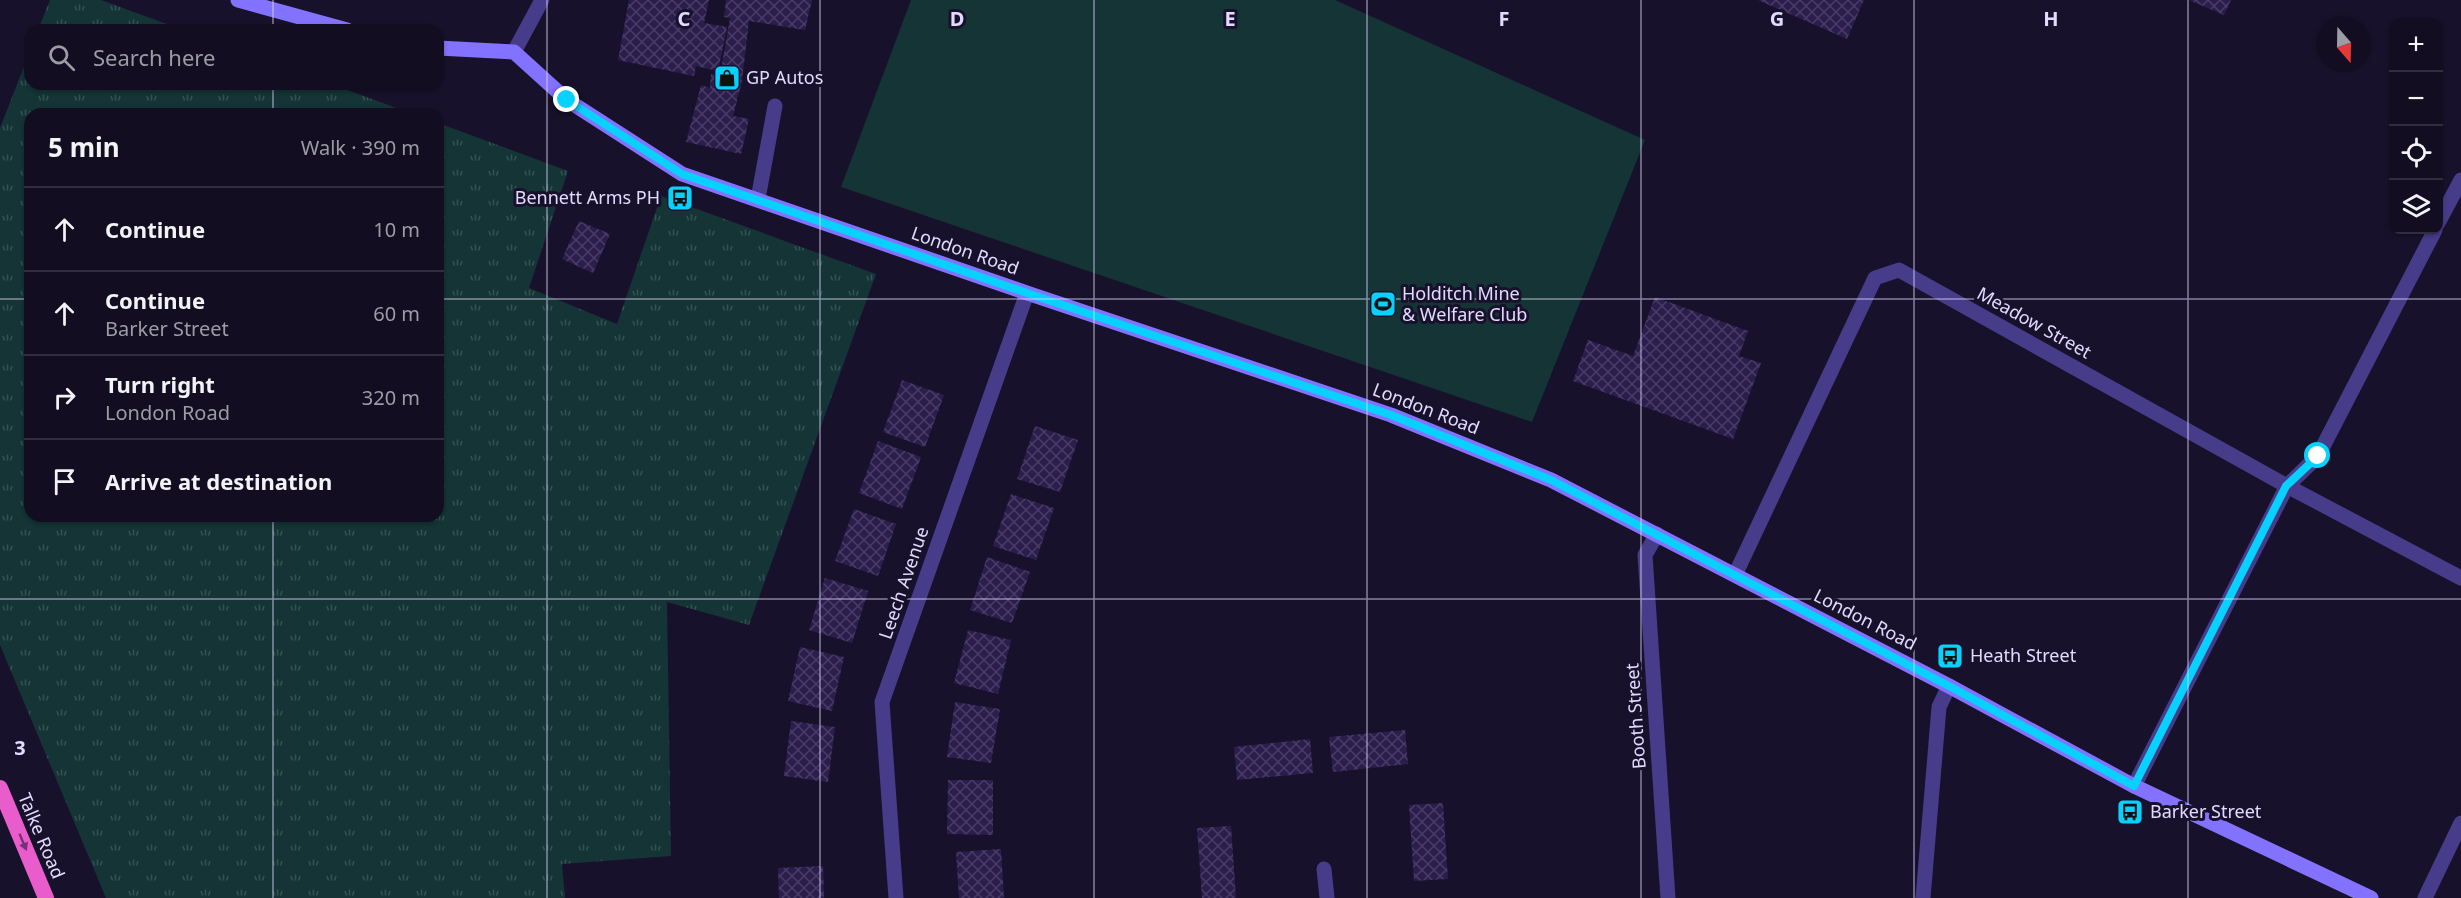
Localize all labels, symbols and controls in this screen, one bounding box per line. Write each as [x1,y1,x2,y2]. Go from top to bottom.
text: C [678,5,691,32]
text: D [950,5,964,32]
text: E [1224,5,1236,32]
text: F [1499,5,1509,32]
text: G [1770,5,1784,32]
text: H [2043,5,2059,32]
north arrow [2317,18,2371,72]
map controls [2389,18,2443,234]
button: + [2389,18,2443,72]
search box [24,24,444,90]
icon: search [45,41,78,74]
text: Search here [93,42,215,72]
shop icon: GP Autos [712,63,742,93]
place label: GP Autos [746,65,823,89]
button: − [2389,72,2443,126]
route end [553,86,579,112]
button: locate [2389,126,2443,180]
text: 5 min [48,129,120,165]
text: Walk · 390 m [301,134,420,161]
button: layers [2389,180,2443,234]
bus stop icon: Bennett Arms PH [665,183,695,213]
place label: Bennett Arms PH [515,185,660,209]
icon: ahead [48,213,81,246]
text: Continue [105,214,205,244]
text: 10 m [373,216,420,243]
street label: London Road [908,220,1022,280]
place label: Holditch Mine & Welfare Club [1402,281,1527,326]
street label: Meadow Street [1973,281,2096,364]
text: Continue [105,285,205,315]
sports icon: Holditch Mine & Welfare Club [1368,289,1398,319]
icon: ahead [48,297,81,330]
text: 60 m [373,300,420,327]
text: Barker Street [105,315,229,342]
text: Turn right [105,369,215,399]
street label: London Road [1370,377,1483,439]
icon: right [48,381,81,414]
text: 320 m [362,384,420,411]
text: London Road [105,399,230,426]
route start [2304,442,2330,468]
icon: arrive [48,465,81,498]
text: Arrive at destination [105,466,332,496]
street label: Leech Avenue [873,523,934,642]
street label: London Road [1810,583,1921,655]
bus stop icon: Heath Street [1935,641,1965,671]
place label: Heath Street [1970,643,2077,667]
street label: Booth Street [1619,662,1651,770]
text: 3 [14,734,26,761]
street label: Talke Road [13,789,71,882]
bus stop icon: Barker Street [2115,797,2145,827]
place label: Barker Street [2150,799,2262,823]
one-way arrow [18,834,28,852]

